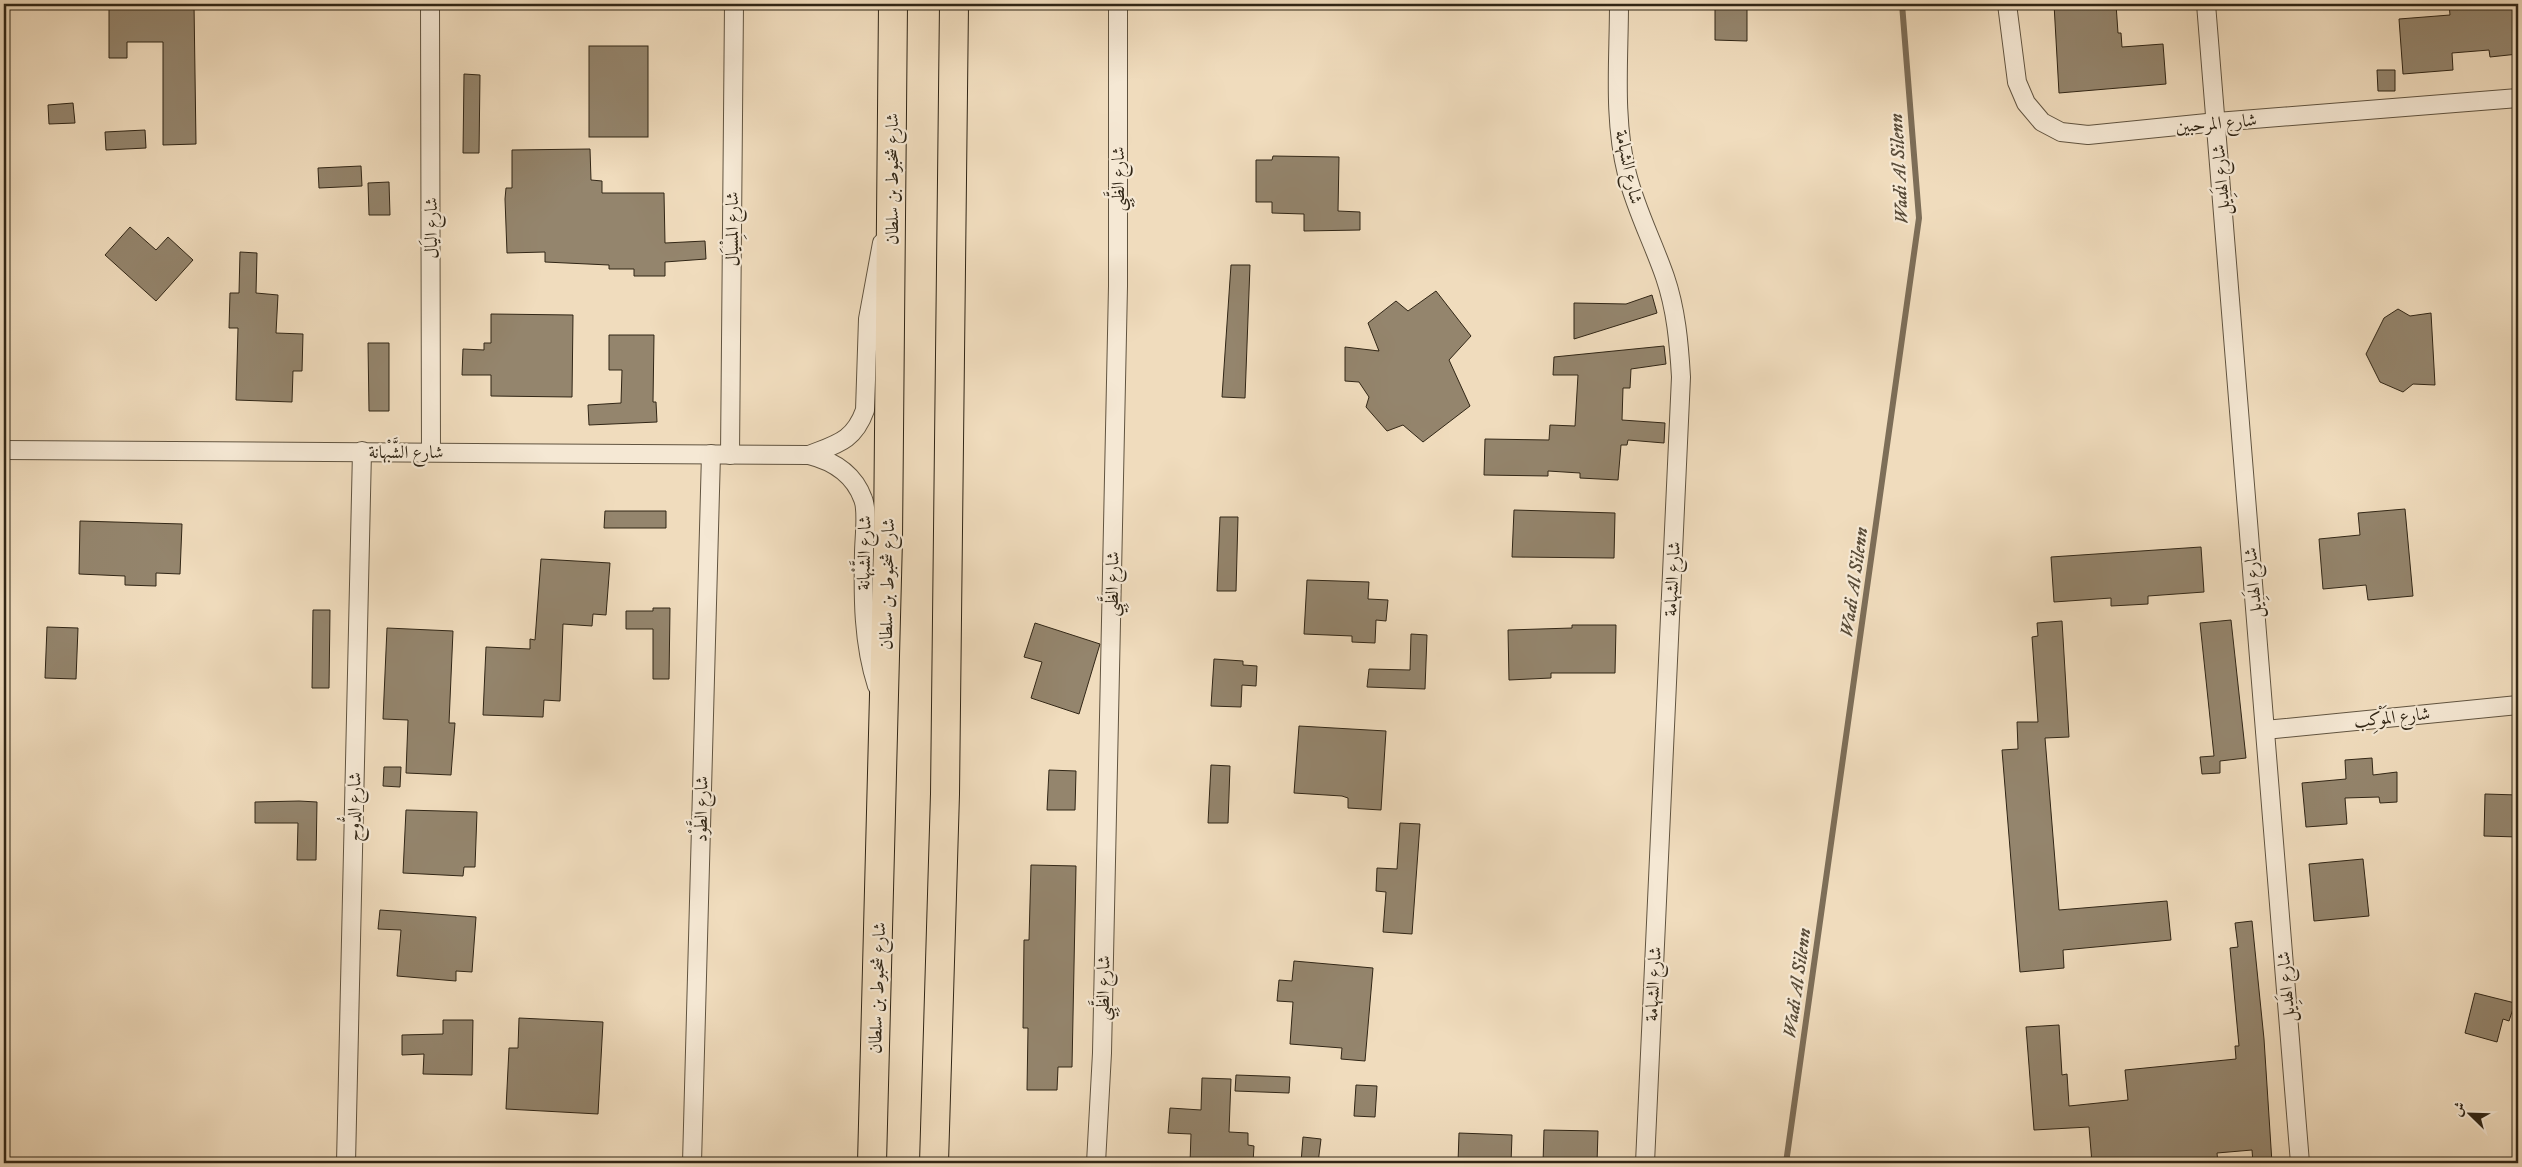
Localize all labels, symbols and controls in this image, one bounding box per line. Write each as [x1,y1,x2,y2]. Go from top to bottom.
street label: شارع المرحبين [2175,109,2258,141]
street label: شارع شخبوط بن سلطان [882,113,907,245]
water label: Wadi Al Silenn [1885,113,1914,225]
street label: شارع الشهامة [1607,128,1647,207]
street label: شارع الهَدِيل [2205,143,2239,216]
street label: شارع الظَّبِي [1103,146,1135,212]
street label: شارع المِسْيَال [718,192,747,267]
street label: شارع اليَال [418,197,446,259]
street label: شارع الشَّبْهانة [369,437,444,467]
street label: شارع الشَّبْهانة [848,515,880,591]
street label: شارع شخبوط بن سلطان [876,518,903,650]
water label: Wadi Al Silenn [1835,525,1874,639]
street label: شارع الشهامة [1660,541,1689,617]
street label: شارع الهَدِيل [2237,546,2271,619]
street label: شارع الظَّبِي [1097,551,1130,617]
street label: شارع المَوْكِب [2352,699,2432,736]
street label: شارع الدُّوح [336,772,371,842]
street label: شارع الطَّوْد [686,776,717,842]
street label: شارع شخبوط بن سلطان [865,922,894,1054]
water label: Wadi Al Silenn [1778,926,1817,1040]
street label: شارع الشهامة [1641,946,1670,1022]
street label: شارع الهَدِيل [2270,950,2304,1023]
street label: شارع الظَّبِي [1088,955,1121,1021]
north arrow [2444,1090,2494,1140]
text: ش [2448,1099,2470,1119]

